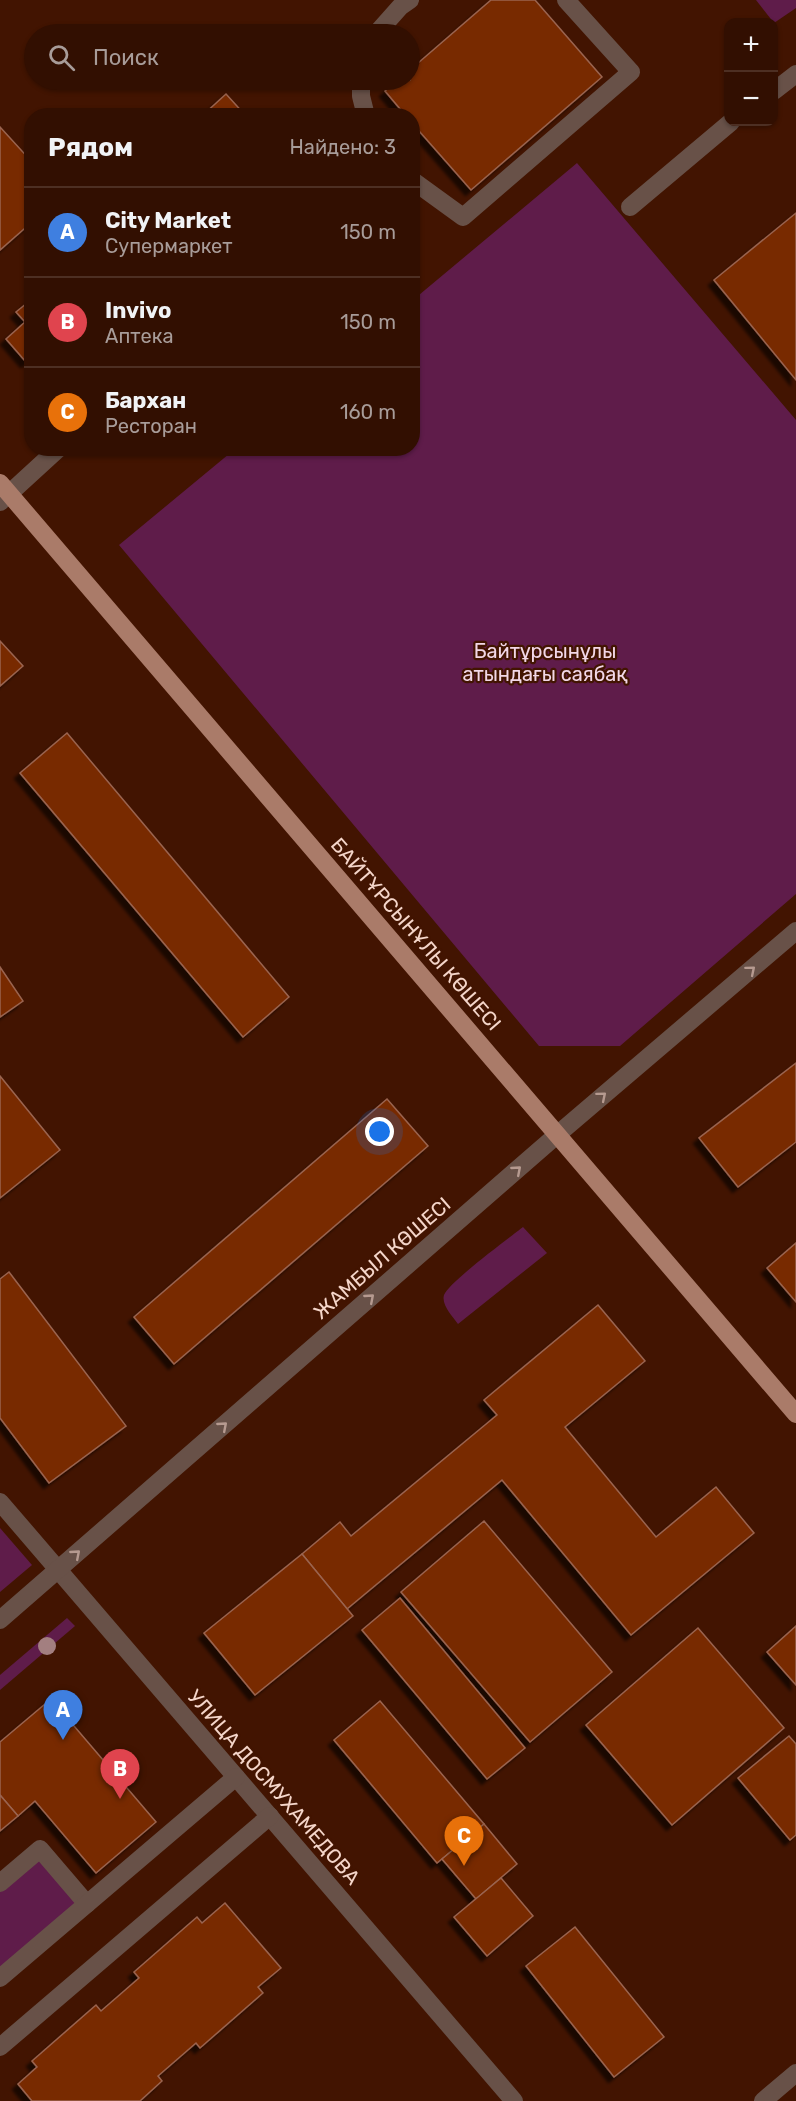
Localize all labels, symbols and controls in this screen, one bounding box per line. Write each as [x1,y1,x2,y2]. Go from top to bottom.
map controls [724,18,778,126]
button: + [724,18,778,72]
search box [24,24,420,90]
icon: search [45,41,78,74]
text: Поиск [93,44,159,71]
button: − [724,72,778,126]
text: Рядом [48,132,133,163]
text: Найдено: 3 [290,135,396,159]
text: City Market [105,207,231,234]
text: A [60,220,75,244]
text: 150 m [340,220,396,244]
text: Супермаркет [105,234,233,258]
text: Invivo [105,297,171,324]
text: B [60,310,75,334]
text: 150 m [340,310,396,334]
text: Аптека [105,324,173,348]
text: Бархан [105,387,186,414]
text: C [60,400,75,424]
text: 160 m [340,400,396,424]
text: Ресторан [105,414,197,438]
park label: Байтұрсынұлы атындағы саябақ [462,639,628,686]
street label: БАЙТҰРСЫНҰЛЫ КӨШЕСІ [326,833,506,1035]
one-way arrow [744,966,755,977]
one-way arrow [595,1092,606,1103]
your location [365,1117,394,1146]
one-way arrow [510,1166,521,1177]
street label: ЖАМБЫЛ КӨШЕСІ [309,1192,455,1324]
one-way arrow [363,1294,374,1305]
one-way arrow [216,1422,227,1433]
one-way arrow [69,1550,80,1561]
street label: УЛИЦА ДОСМУХАМЕДОВА [183,1685,365,1889]
pin: A [44,1690,82,1740]
pin: B [100,1750,140,1799]
pin: C [444,1816,484,1866]

